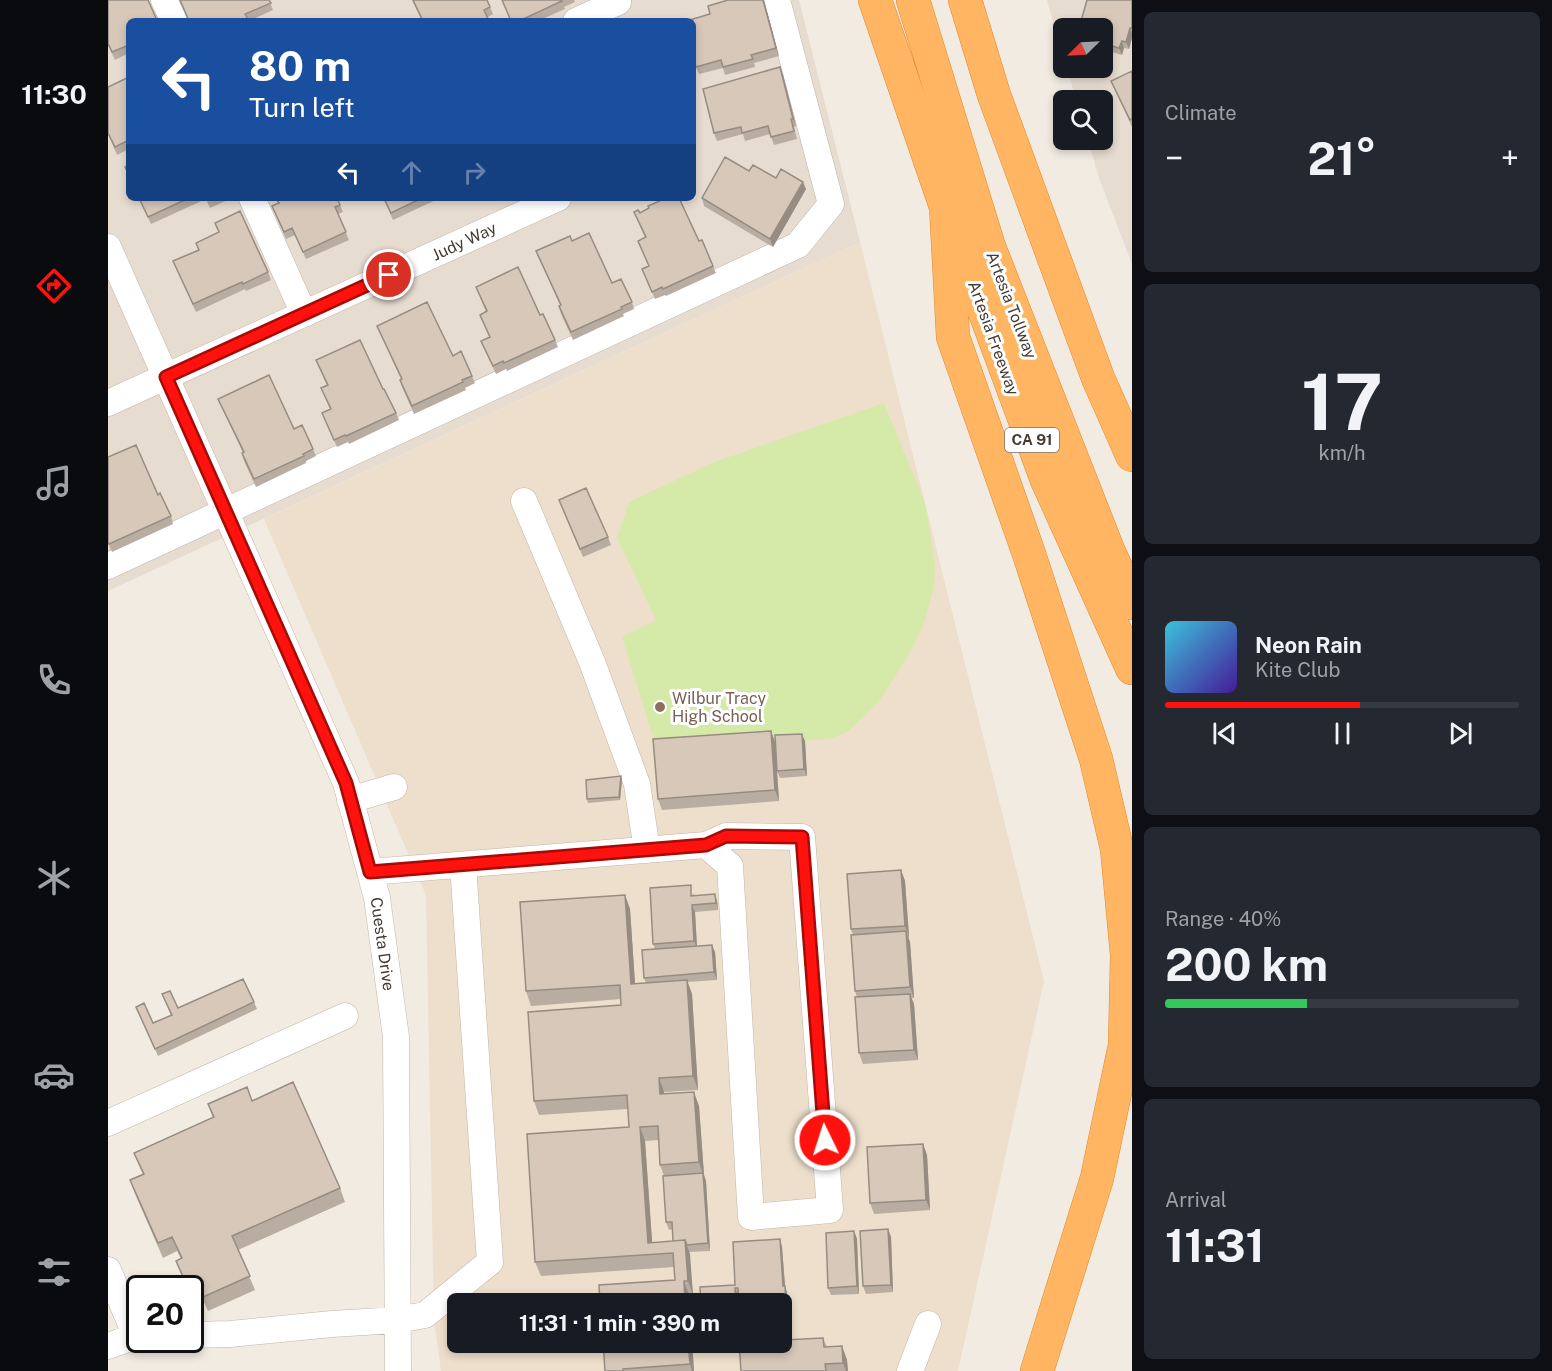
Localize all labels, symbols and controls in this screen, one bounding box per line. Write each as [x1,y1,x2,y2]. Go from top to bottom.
north arrow [1053,18,1113,78]
map controls [1053,18,1113,150]
text: 80 m [249,41,351,90]
icon: left [150,42,228,120]
text: 11:30 [21,78,87,110]
button: search [1053,90,1113,150]
text: Turn left [249,91,355,123]
text: Climate [1165,101,1237,125]
text: 21° [1307,132,1377,185]
text: − [1165,139,1183,177]
text: + [1501,139,1519,177]
icon: left [332,156,365,189]
icon: ahead [395,156,428,189]
icon: right [458,156,491,189]
street label: Judy Way [429,218,500,265]
pin [363,249,414,300]
street label: Artesia Tollway [982,249,1041,362]
icon: arrive [372,258,405,291]
icon: directions [33,265,75,307]
street label: Artesia Freeway [964,278,1023,398]
text: 17 [1301,356,1383,448]
road number: CA 91 [1005,428,1059,452]
text: km/h [1318,441,1366,465]
icon: music [33,462,75,504]
text: Neon Rain [1255,632,1362,658]
text: Kite Club [1255,658,1340,682]
icon: phone [33,659,75,701]
place label: Wilbur Tracy High School [672,689,767,726]
marker: Wilbur Tracy High School [653,700,667,714]
icon: previous [1208,717,1241,750]
icon: pause [1326,717,1359,750]
icon: next [1444,717,1477,750]
icon: climate [33,857,75,899]
street label: Cuesta Drive [367,896,398,992]
text: Range · 40% [1165,907,1281,931]
text: 200 km [1165,938,1328,991]
icon: car [33,1054,75,1096]
position arrow [793,1108,857,1172]
text: Arrival [1165,1188,1227,1212]
text: 11:31 [1165,1219,1265,1272]
icon: filters [33,1251,75,1293]
speed limit sign: 20 [126,1275,204,1353]
text: 11:31 · 1 min · 390 m [519,1310,720,1336]

